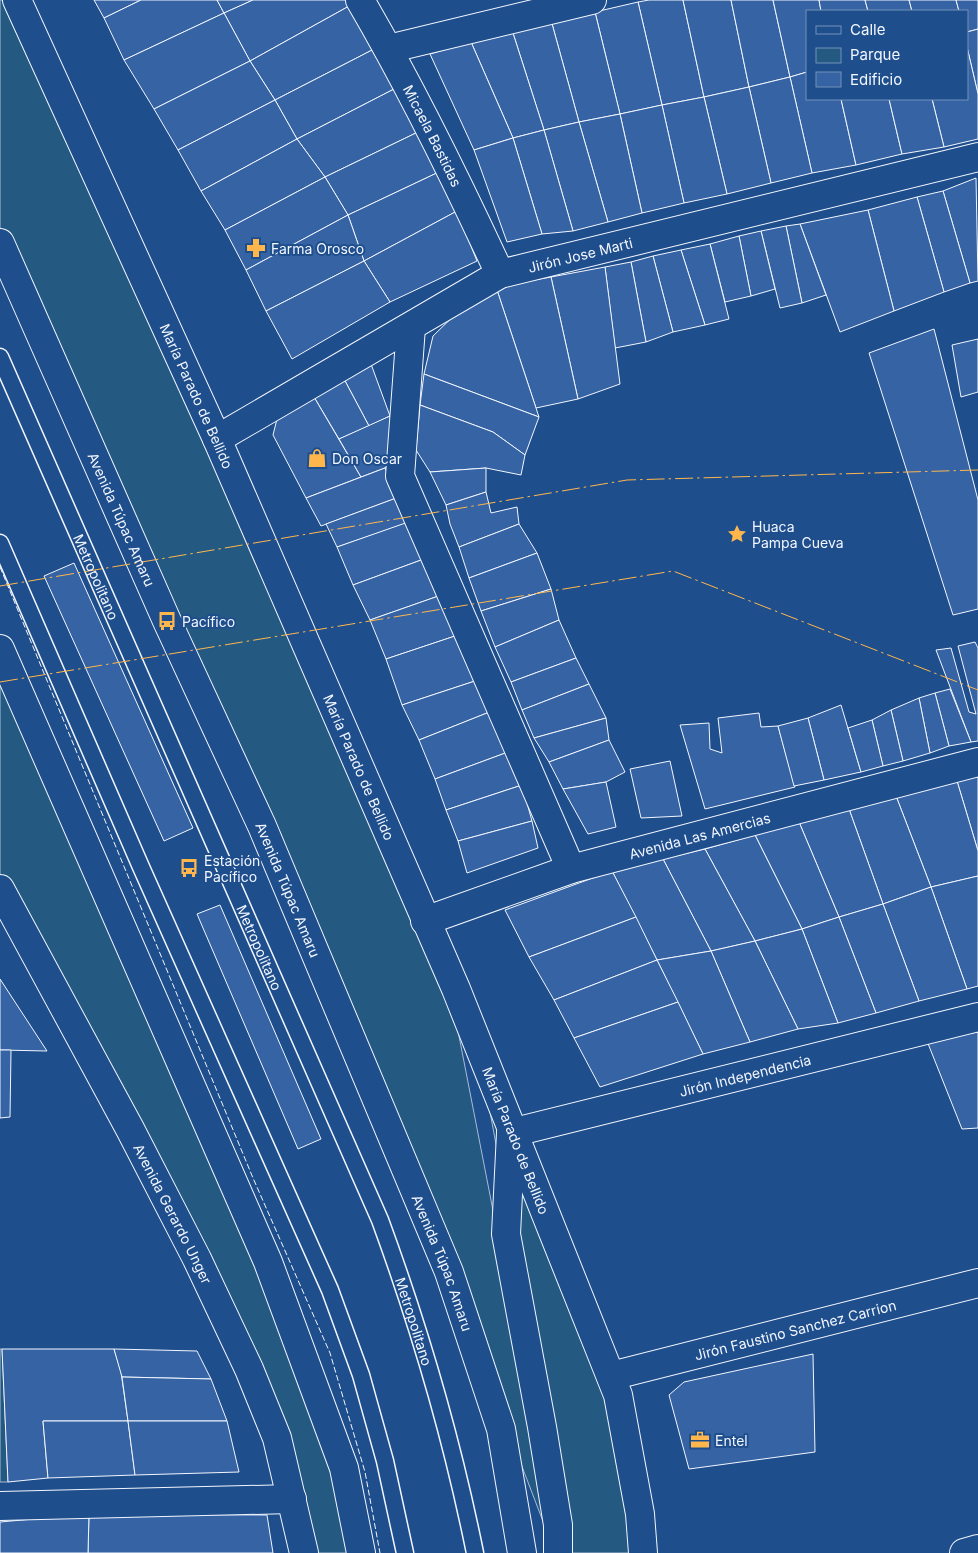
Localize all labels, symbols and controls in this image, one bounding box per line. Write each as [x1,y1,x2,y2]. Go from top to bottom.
legend [806,10,968,100]
text: Calle [850,20,885,39]
text: Parque [850,45,900,64]
text: Edificio [850,70,902,89]
street label: Micaela Bastidas [400,82,466,189]
street label: Jirón Jose Marti [526,233,634,275]
pharmacy icon: Farma Orosco [245,237,267,259]
place label: Farma Orosco [271,240,364,257]
street label: María Parado de Bellido [157,321,237,471]
shop icon: Don Oscar [306,447,328,469]
street label: Avenida Túpac Amaru [85,450,159,589]
place label: Don Oscar [332,450,402,467]
place label: Huaca Pampa Cueva [752,518,844,551]
place icon: Huaca Pampa Cueva [726,523,748,545]
street label: Metropolitano [70,531,123,622]
bus stop icon: Pacífico [156,610,178,632]
place label: Pacífico [182,613,235,630]
street label: María Parado de Bellido [320,691,399,842]
street label: Avenida Las Amercias [627,808,772,862]
street label: Avenida Túpac Amaru [253,819,324,959]
place label: Estación Pacífico [204,852,260,885]
bus stop icon: Estación Pacífico [178,857,200,879]
street label: Metropolitano [234,902,286,993]
street label: Jirón Independencia [677,1050,813,1099]
street label: María Parado de Bellido [479,1064,553,1217]
street label: Avenida Gerardo Unger [130,1141,216,1286]
street label: Avenida Túpac Amaru [409,1192,476,1333]
street label: Metropolitano [392,1275,436,1368]
street label: Jirón Faustino Sanchez Carrion [693,1296,898,1363]
office icon: Entel [689,1429,711,1451]
place label: Entel [715,1432,748,1449]

